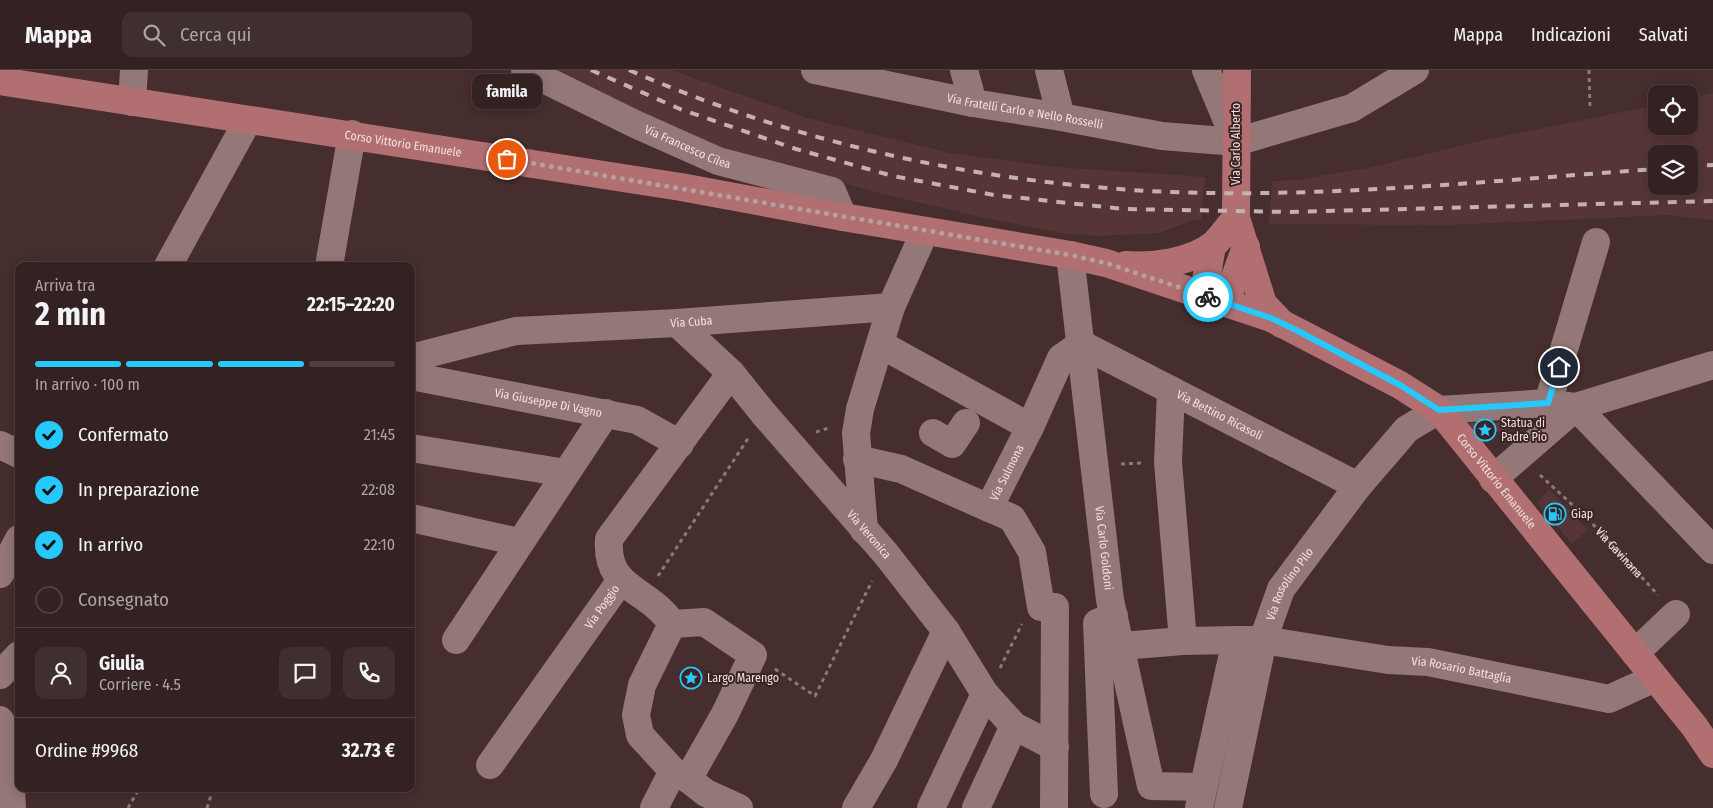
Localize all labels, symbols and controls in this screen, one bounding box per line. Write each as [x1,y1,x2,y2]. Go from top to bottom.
search box [122,12,472,57]
text: Mappa [25,21,92,49]
icon: search [140,21,168,49]
text: Cerca qui [180,23,251,46]
text: Mappa [1454,24,1503,46]
text: Indicazioni [1531,24,1611,46]
text: Salvati [1639,24,1688,46]
callout: famila [472,74,542,109]
text: famila [486,82,528,101]
map controls [1648,85,1698,195]
button: locate [1648,85,1698,135]
street label: Via Fratelli Carlo e Nello Rosselli [946,91,1104,132]
street label: Via Carlo Alberto [1229,103,1243,185]
street label: Via Francesco Cilea [642,122,732,171]
street label: Corso Vittorio Emanuele [344,128,463,160]
pin [486,138,528,180]
icon: bag [493,145,521,173]
button: layers [1648,145,1698,195]
courier [1183,272,1233,322]
text: Arriva tra [35,276,95,295]
icon: bike [1194,283,1222,311]
text: 22:15–22:20 [307,293,395,316]
text: 2 min [35,295,106,333]
street label: Via Cuba [670,313,713,330]
pin [1538,346,1580,388]
icon: home [1545,353,1573,381]
text: In arrivo · 100 m [35,375,140,394]
street label: Via Giuseppe Di Vagno [493,385,603,420]
street label: Via Bettino Ricasoli [1174,387,1265,443]
place label: Statua di Padre Pio [1501,416,1547,444]
place icon: Statua di Padre Pio [1473,418,1497,442]
icon: check [35,421,63,449]
text: Confermato [78,423,169,446]
text: 21:45 [364,425,395,444]
street label: Corso Vittorio Emanuele [1454,431,1539,532]
street label: Via Sulmona [987,442,1027,503]
icon: check [35,476,63,504]
text: In preparazione [78,478,199,501]
text: 22:08 [361,480,395,499]
fuel station icon: Giap [1543,502,1567,526]
street label: Via Carlo Goldoni [1092,505,1116,591]
street label: Via Veronica [844,507,894,562]
place label: Giap [1571,507,1593,521]
street label: Via Gavinana [1593,525,1646,581]
icon: check [35,531,63,559]
text: In arrivo [78,533,143,556]
text: 22:10 [364,535,395,554]
street label: Via Rosolino Pilo [1263,545,1316,622]
street label: Via Poggio [582,582,622,631]
text: Consegnato [78,588,169,611]
button: person [35,647,87,699]
button: chat [279,647,331,699]
button: phone [343,647,395,699]
text: Giulia [99,652,145,675]
street label: Via Rosario Battaglia [1411,654,1513,686]
place icon: Largo Marengo [679,666,703,690]
place label: Largo Marengo [707,671,779,685]
text: Corriere · 4.5 [99,675,181,694]
text: Ordine #9968 [35,739,138,762]
text: 32.73 € [342,739,395,762]

